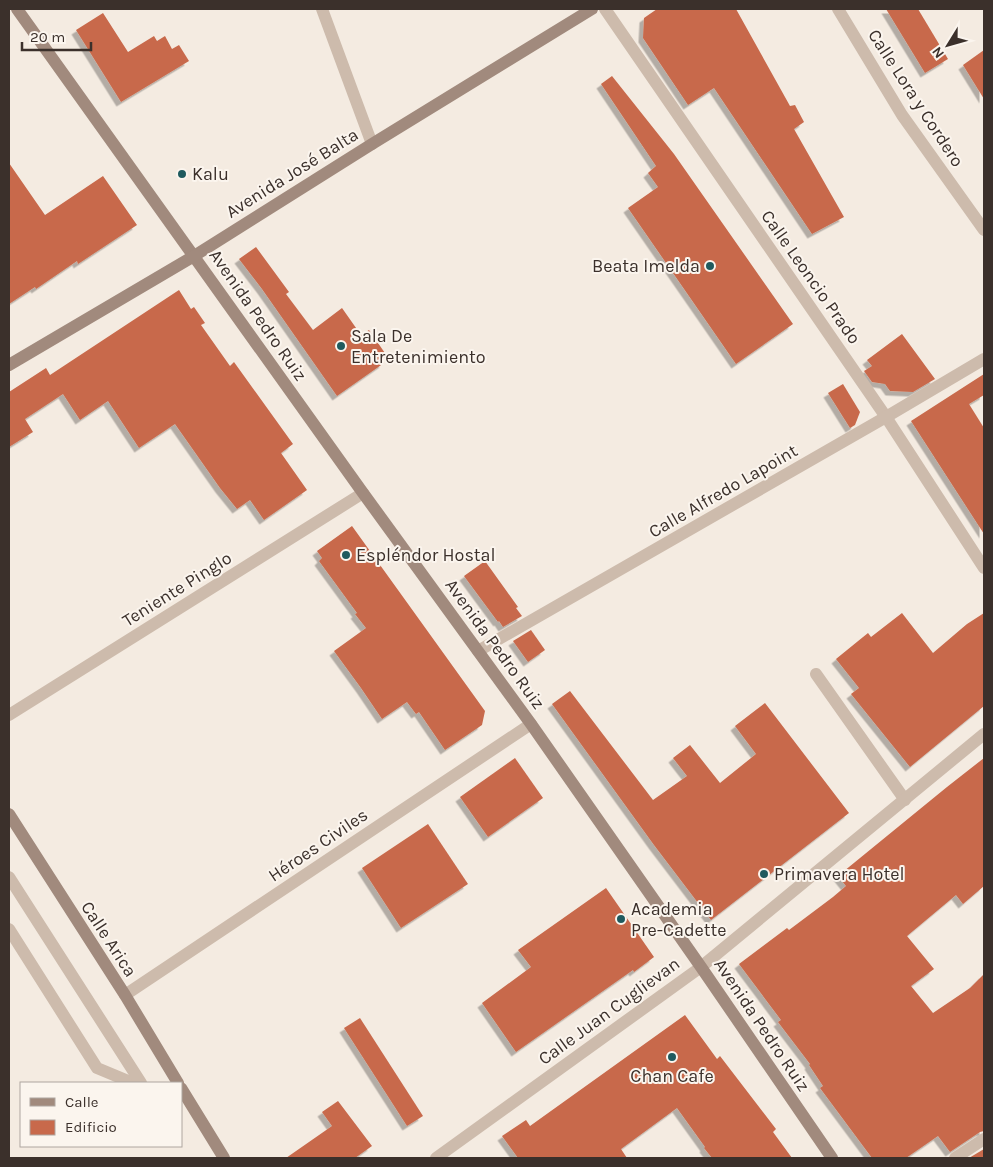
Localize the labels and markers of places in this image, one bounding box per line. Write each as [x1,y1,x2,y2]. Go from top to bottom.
place label: Kalu [192,163,229,185]
marker: Kalu [176,168,188,180]
place label: Beata Imelda [592,255,700,277]
marker: Beata Imelda [704,260,716,272]
place label: Sala De Entretenimiento [351,325,486,368]
marker: Sala De Entretenimiento [335,340,347,352]
place label: Espléndor Hostal [356,544,496,566]
marker: Espléndor Hostal [340,549,352,561]
place label: Primavera Hotel [774,863,904,885]
marker: Primavera Hotel [758,868,770,880]
place label: Academia Pre-Cadette [631,898,727,941]
marker: Academia Pre-Cadette [615,913,627,925]
marker: Chan Cafe [666,1051,678,1063]
place label: Chan Cafe [630,1065,714,1087]

